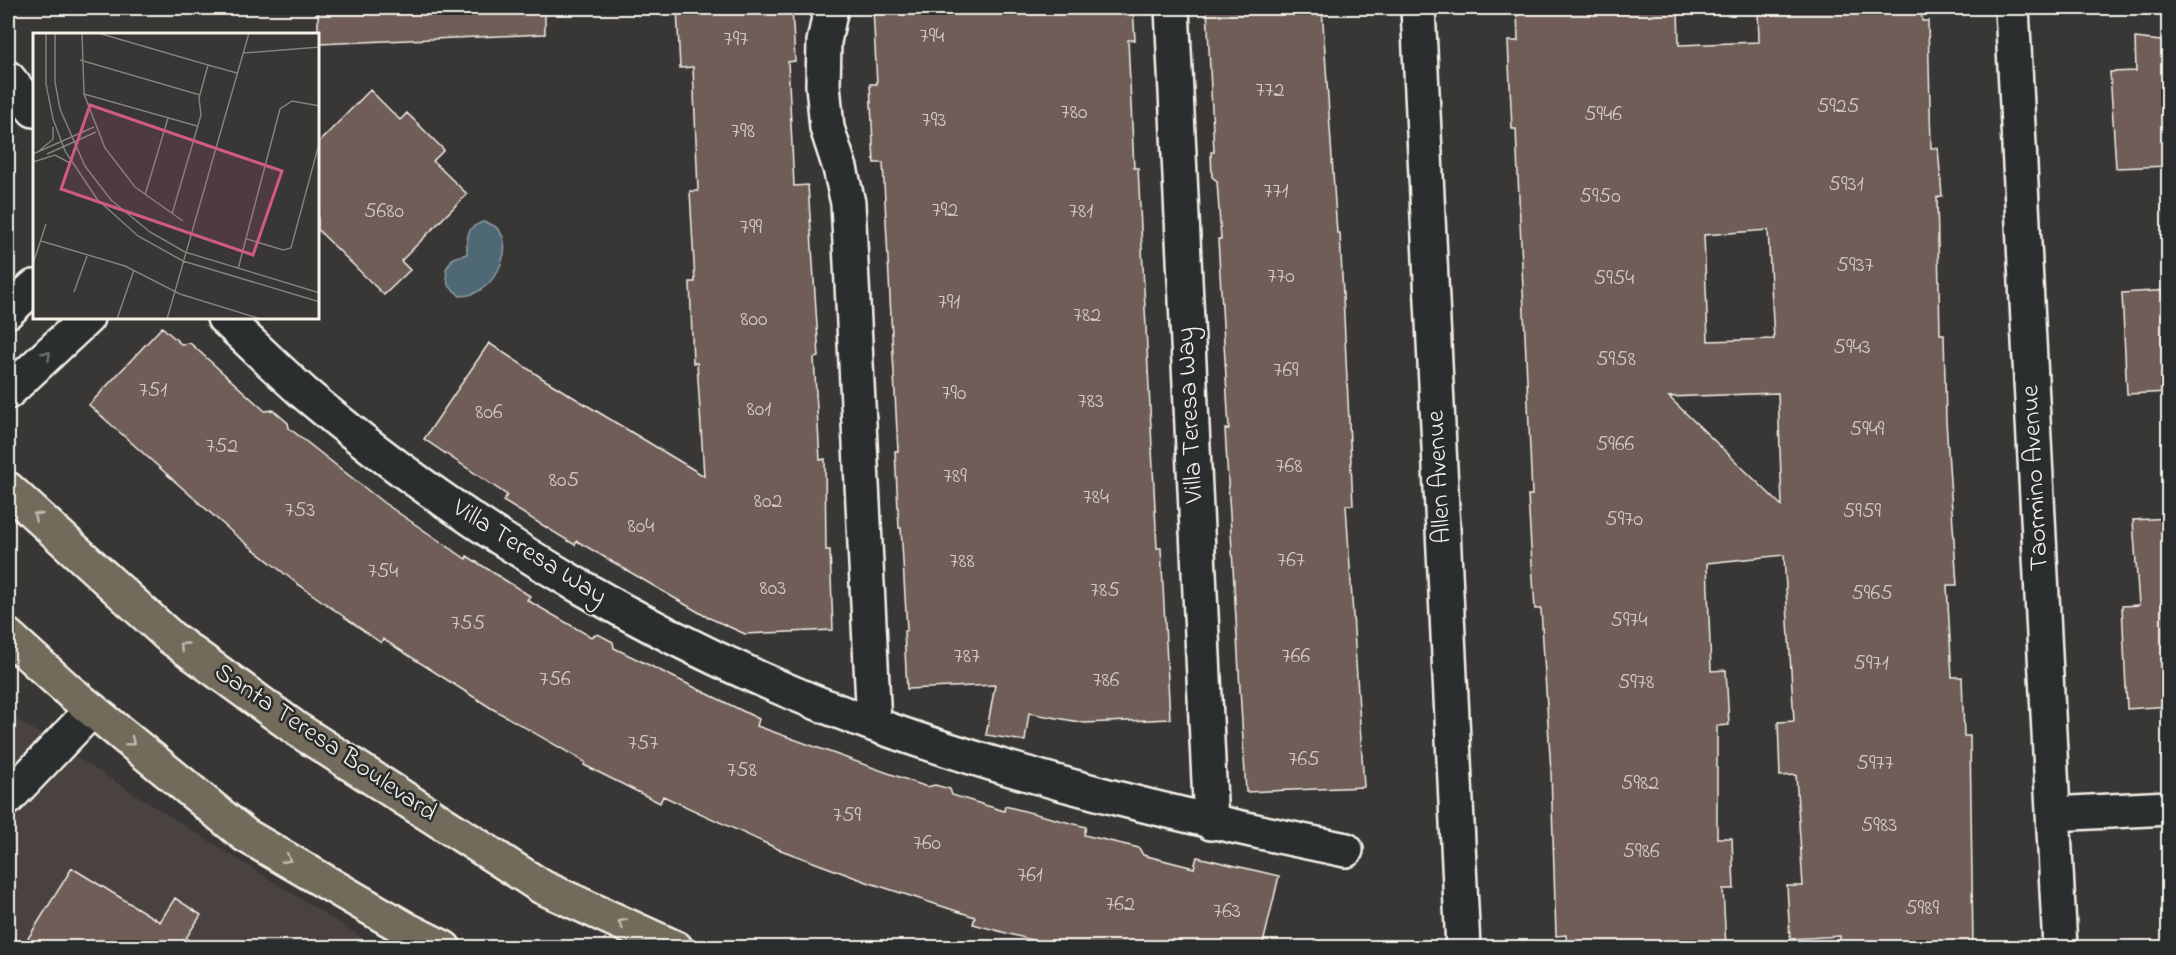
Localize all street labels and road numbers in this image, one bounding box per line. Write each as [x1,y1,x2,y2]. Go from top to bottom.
street label: Villa Teresa Way [1167,326,1215,505]
street label: Taormino Avenue [2012,384,2060,572]
street label: Allen Avenue [1418,409,1462,545]
street label: Villa Teresa Way [443,490,614,616]
street label: Santa Teresa Boulevard [206,654,444,832]

